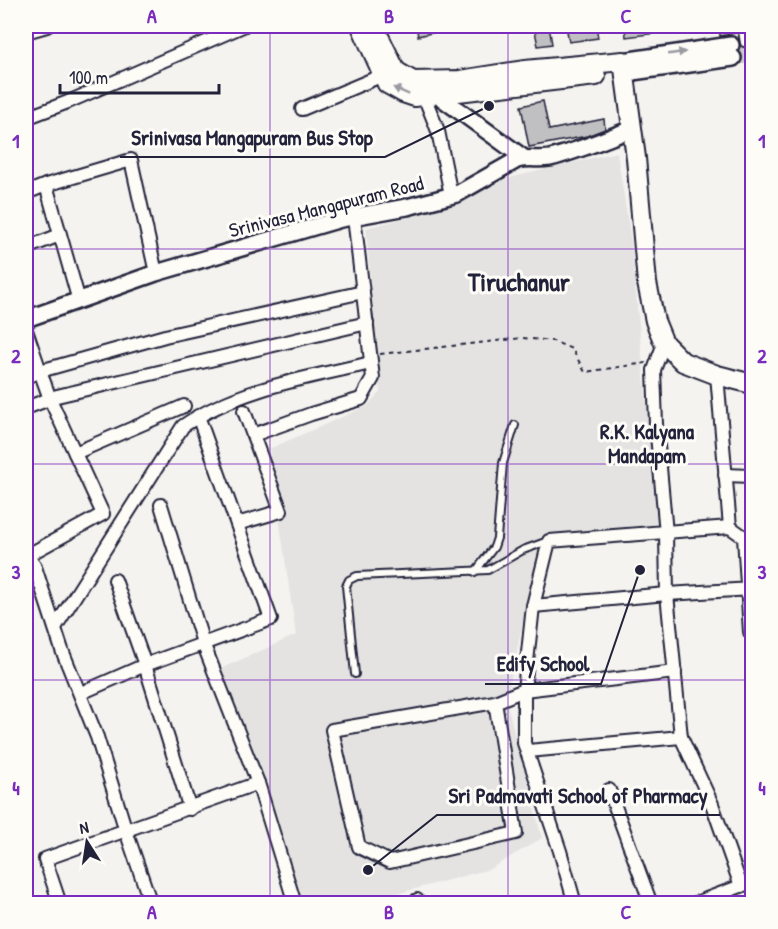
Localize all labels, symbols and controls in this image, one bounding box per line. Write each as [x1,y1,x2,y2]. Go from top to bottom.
text: A [147,2,157,29]
text: B [384,2,394,29]
text: C [621,2,632,29]
one-way arrow [668,49,687,58]
scale bar [60,57,219,95]
text: 100 m [69,65,108,90]
one-way arrow [391,86,409,96]
callout: Srinivasa Mangapuram Bus Stop [120,118,385,157]
text: Srinivasa Mangapuram Bus Stop [131,123,374,153]
text: 1 [12,127,20,154]
text: 1 [758,127,766,154]
street label: Srinivasa Mangapuram Road [226,169,426,243]
district label: Tiruchanur [467,264,571,299]
text: 2 [11,342,21,369]
text: 2 [757,342,767,369]
district label: R.K. Kalyana Mandapam [600,417,695,471]
text: 3 [12,558,21,585]
text: 3 [758,558,767,585]
callout: Edify School [485,645,601,684]
text: Edify School [497,649,590,679]
text: 4 [12,774,20,801]
text: 4 [758,774,766,801]
callout: Sri Padmavati School of Pharmacy [437,776,720,815]
text: Sri Padmavati School of Pharmacy [448,781,708,811]
north arrow [57,812,117,872]
text: N [77,816,91,839]
text: A [147,898,157,925]
text: B [384,898,394,925]
text: C [621,898,632,925]

